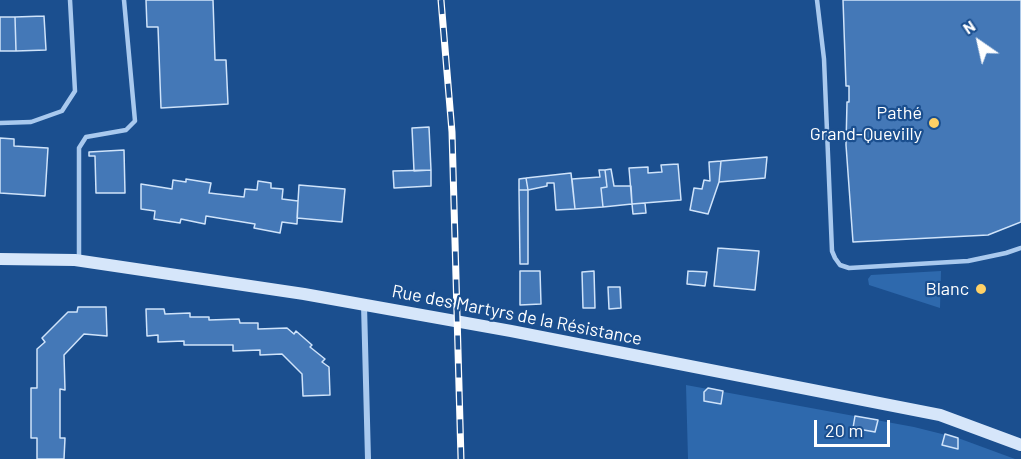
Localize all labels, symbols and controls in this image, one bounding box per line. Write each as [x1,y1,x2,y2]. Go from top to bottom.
north arrow [949,12,1009,72]
text: N [959,16,978,38]
place label: Pathé Grand-Quevilly [810,102,922,144]
marker: Pathé Grand-Quevilly [927,116,941,130]
place label: Blanc [925,278,969,300]
street label: Rue des Martyrs de la Résistance [390,280,644,350]
marker: Blanc [974,282,988,296]
scale bar [817,408,894,446]
text: 20 m [825,419,863,441]

